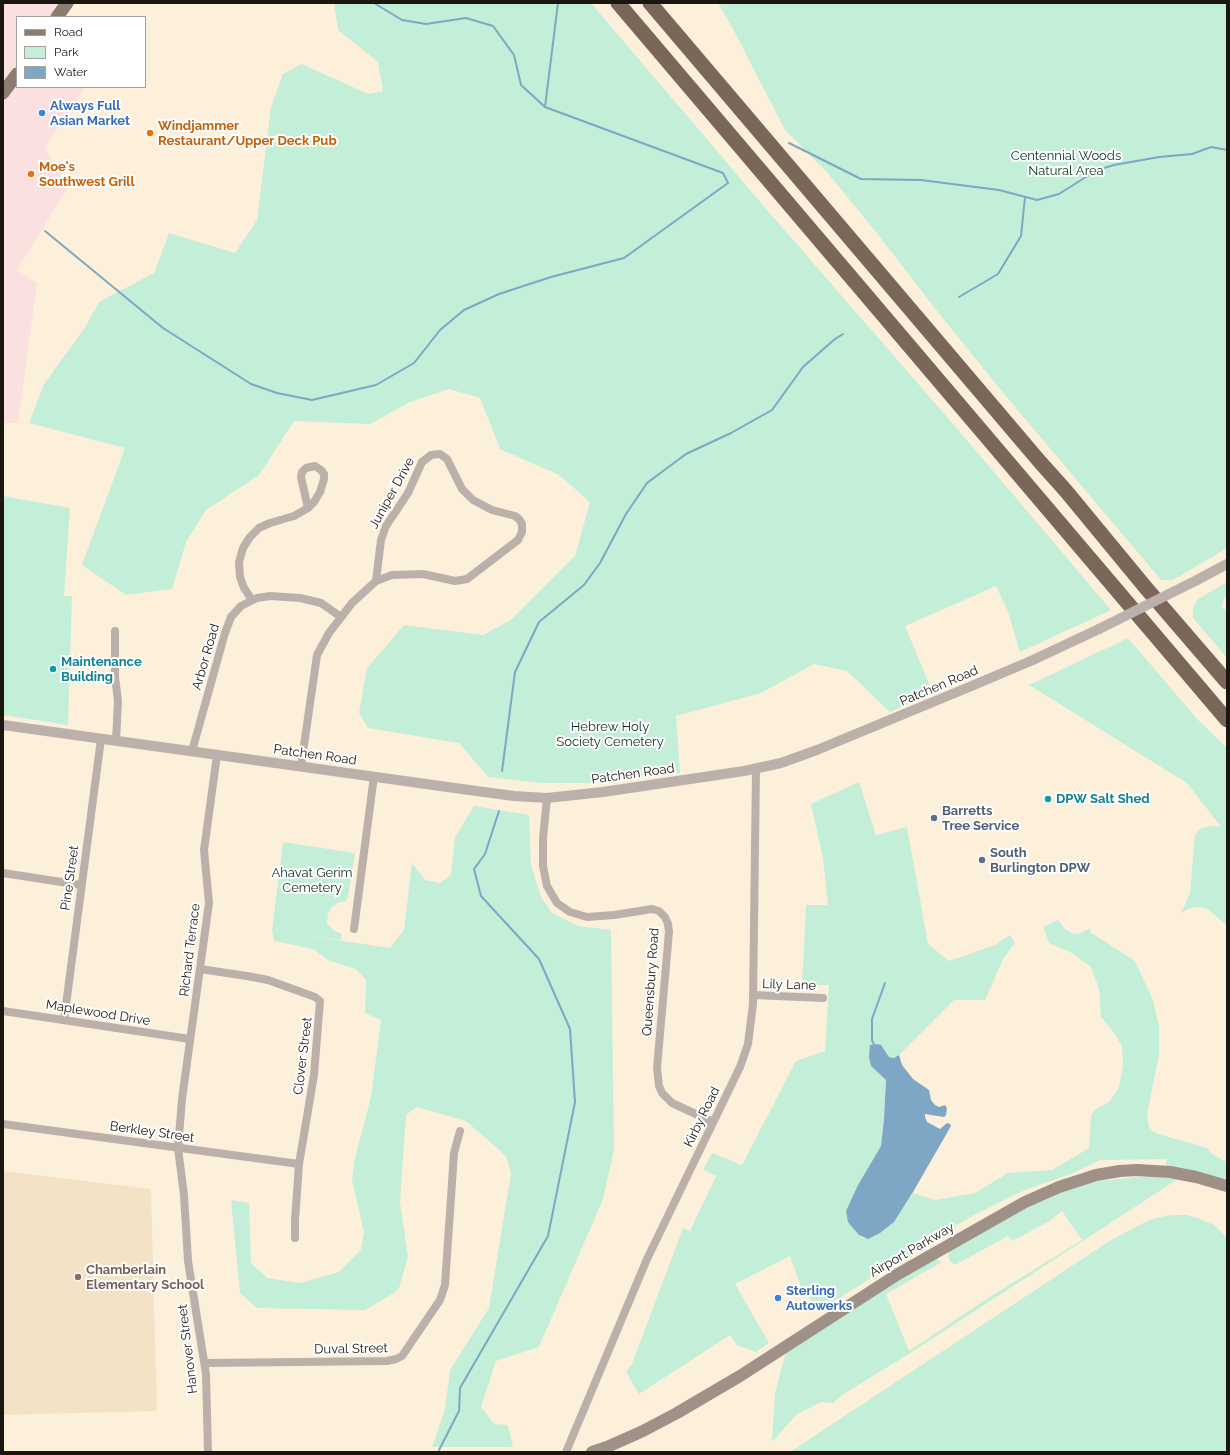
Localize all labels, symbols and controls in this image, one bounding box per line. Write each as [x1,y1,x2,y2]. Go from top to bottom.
legend [16,16,146,88]
text: Road [54,25,83,39]
text: Park [54,45,79,59]
text: Water [54,65,88,79]
place label: Always Full Asian Market [50,98,130,129]
marker: Always Full Asian Market [37,108,47,118]
place label: Windjammer Restaurant/Upper Deck Pub [158,118,337,149]
marker: Windjammer Restaurant/Upper Deck Pub [145,128,155,138]
park label: Centennial Woods Natural Area [1011,148,1121,179]
place label: Moe's Southwest Grill [39,159,135,190]
marker: Moe's Southwest Grill [26,169,36,179]
street label: Juniper Drive [366,455,418,531]
street label: Arbor Road [189,622,223,692]
place label: Maintenance Building [61,654,142,685]
street label: Patchen Road [897,662,981,710]
marker: Maintenance Building [48,664,58,674]
park label: Hebrew Holy Society Cemetery [556,719,664,750]
street label: Patchen Road [272,741,358,769]
street label: Patchen Road [590,760,676,788]
place label: DPW Salt Shed [1056,791,1150,807]
marker: DPW Salt Shed [1043,794,1053,804]
place label: Barretts Tree Service [942,803,1019,834]
marker: Barretts Tree Service [929,813,939,823]
street label: Pine Street [58,844,82,912]
place label: South Burlington DPW [990,845,1090,876]
marker: South Burlington DPW [977,855,987,865]
park label: Ahavat Gerim Cemetery [272,865,352,896]
street label: Richard Terrace [177,902,203,998]
street label: Queensbury Road [639,927,663,1037]
street label: Lily Lane [762,976,816,994]
street label: Maplewood Drive [45,997,151,1029]
street label: Clover Street [290,1016,316,1096]
street label: Kirby Road [681,1084,723,1150]
street label: Berkley Street [109,1118,195,1146]
street label: Airport Parkway [867,1219,957,1281]
place label: Chamberlain Elementary School [86,1262,204,1293]
marker: Chamberlain Elementary School [73,1272,83,1282]
place label: Sterling Autowerks [786,1283,852,1314]
marker: Sterling Autowerks [773,1293,783,1303]
street label: Hanover Street [175,1303,201,1395]
street label: Duval Street [314,1341,388,1357]

